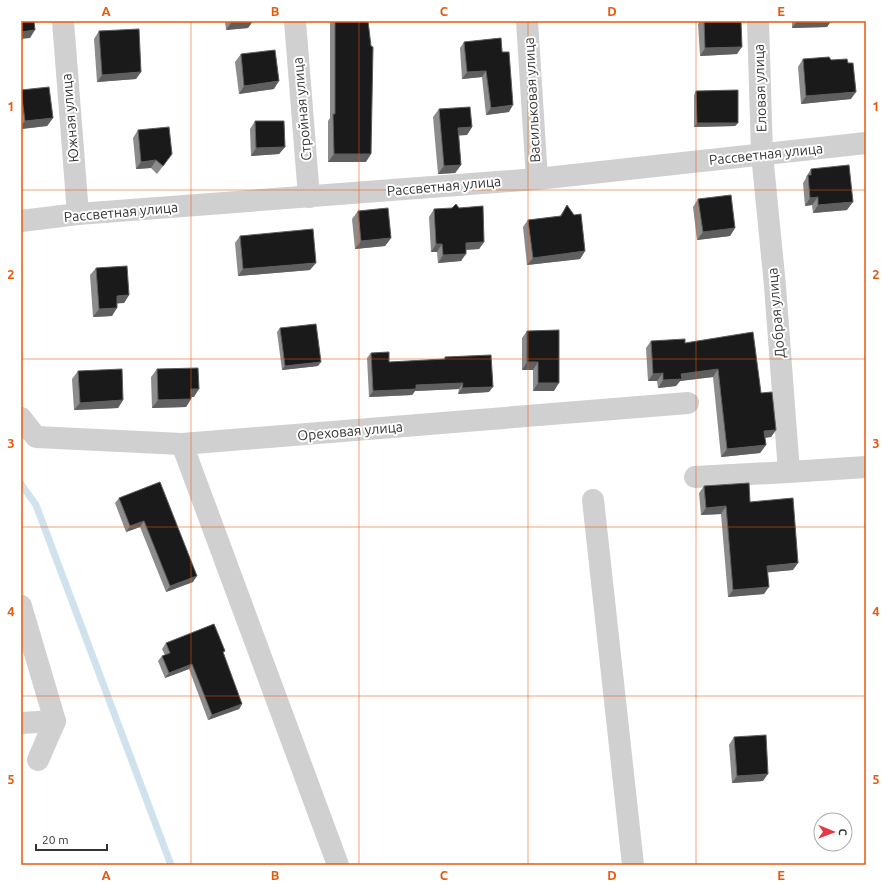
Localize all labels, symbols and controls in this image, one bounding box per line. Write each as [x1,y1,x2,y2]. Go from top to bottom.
text: A [101,4,111,18]
text: B [271,4,280,18]
text: C [440,4,449,18]
text: D [607,4,617,18]
text: E [777,4,785,18]
street label: Васильковая улица [521,37,543,163]
street label: Еловая улица [750,44,770,132]
street label: Стройная улица [290,57,314,161]
street label: Южная улица [58,73,82,163]
text: 1 [7,99,15,113]
text: 1 [872,99,880,113]
street label: Рассветная улица [708,140,824,168]
street label: Рассветная улица [386,173,502,199]
street label: Рассветная улица [63,199,179,225]
text: 2 [7,267,15,281]
street label: Добрая улица [764,267,788,359]
text: 2 [872,267,880,281]
street label: Ореховая улица [297,418,403,444]
text: 3 [7,436,15,450]
text: 3 [872,436,880,450]
text: 4 [7,604,15,618]
text: 4 [872,604,880,618]
text: 5 [7,772,15,786]
text: 5 [872,772,880,786]
north arrow [813,812,853,852]
scale bar [36,826,107,852]
text: С [837,829,849,836]
text: 20 m [42,833,69,846]
text: A [101,868,111,882]
text: B [271,868,280,882]
text: C [440,868,449,882]
text: D [607,868,617,882]
text: E [777,868,785,882]

